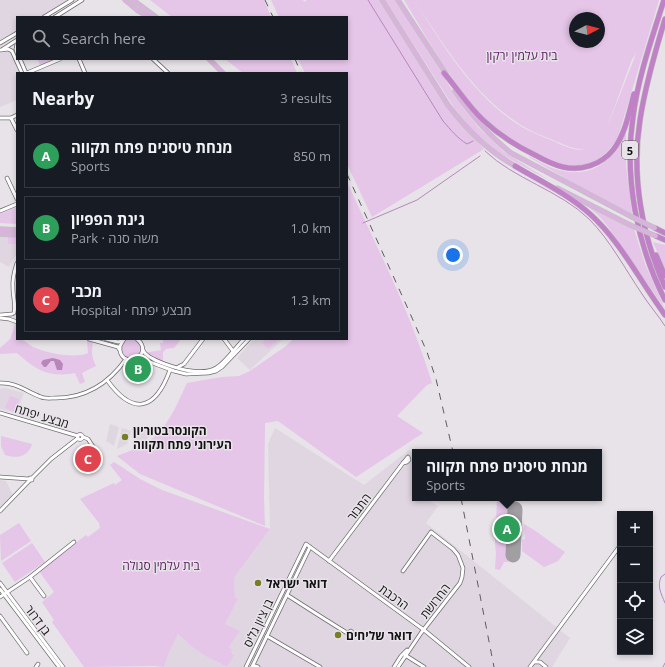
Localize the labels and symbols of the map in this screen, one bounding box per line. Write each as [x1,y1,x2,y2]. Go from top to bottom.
north arrow [569,12,605,48]
park label: בית עלמין ירקון [486,47,558,64]
road number: 5 [622,141,638,159]
your location [443,245,463,265]
pin: B [125,354,151,384]
street label: מבצע יפתח [13,400,71,432]
place label: הקונסרבטוריון העירוני פתח תקווה [133,422,232,453]
marker: הקונסרבטוריון העירוני פתח תקווה [120,432,130,442]
pin: C [75,444,101,474]
street label: התבור [343,490,375,524]
pin: A [494,514,520,544]
park label: בית עלמין סגולה [122,557,201,574]
place label: דואר ישראל [266,575,327,592]
marker: דואר ישראל [253,578,263,588]
street label: הרכבת [376,580,412,614]
street label: החרושת [416,580,454,622]
street label: בן ציון גליס [239,595,277,650]
street label: בן דרור [21,602,55,639]
place label: דואר שליחים [346,627,413,644]
marker: דואר שליחים [333,630,343,640]

